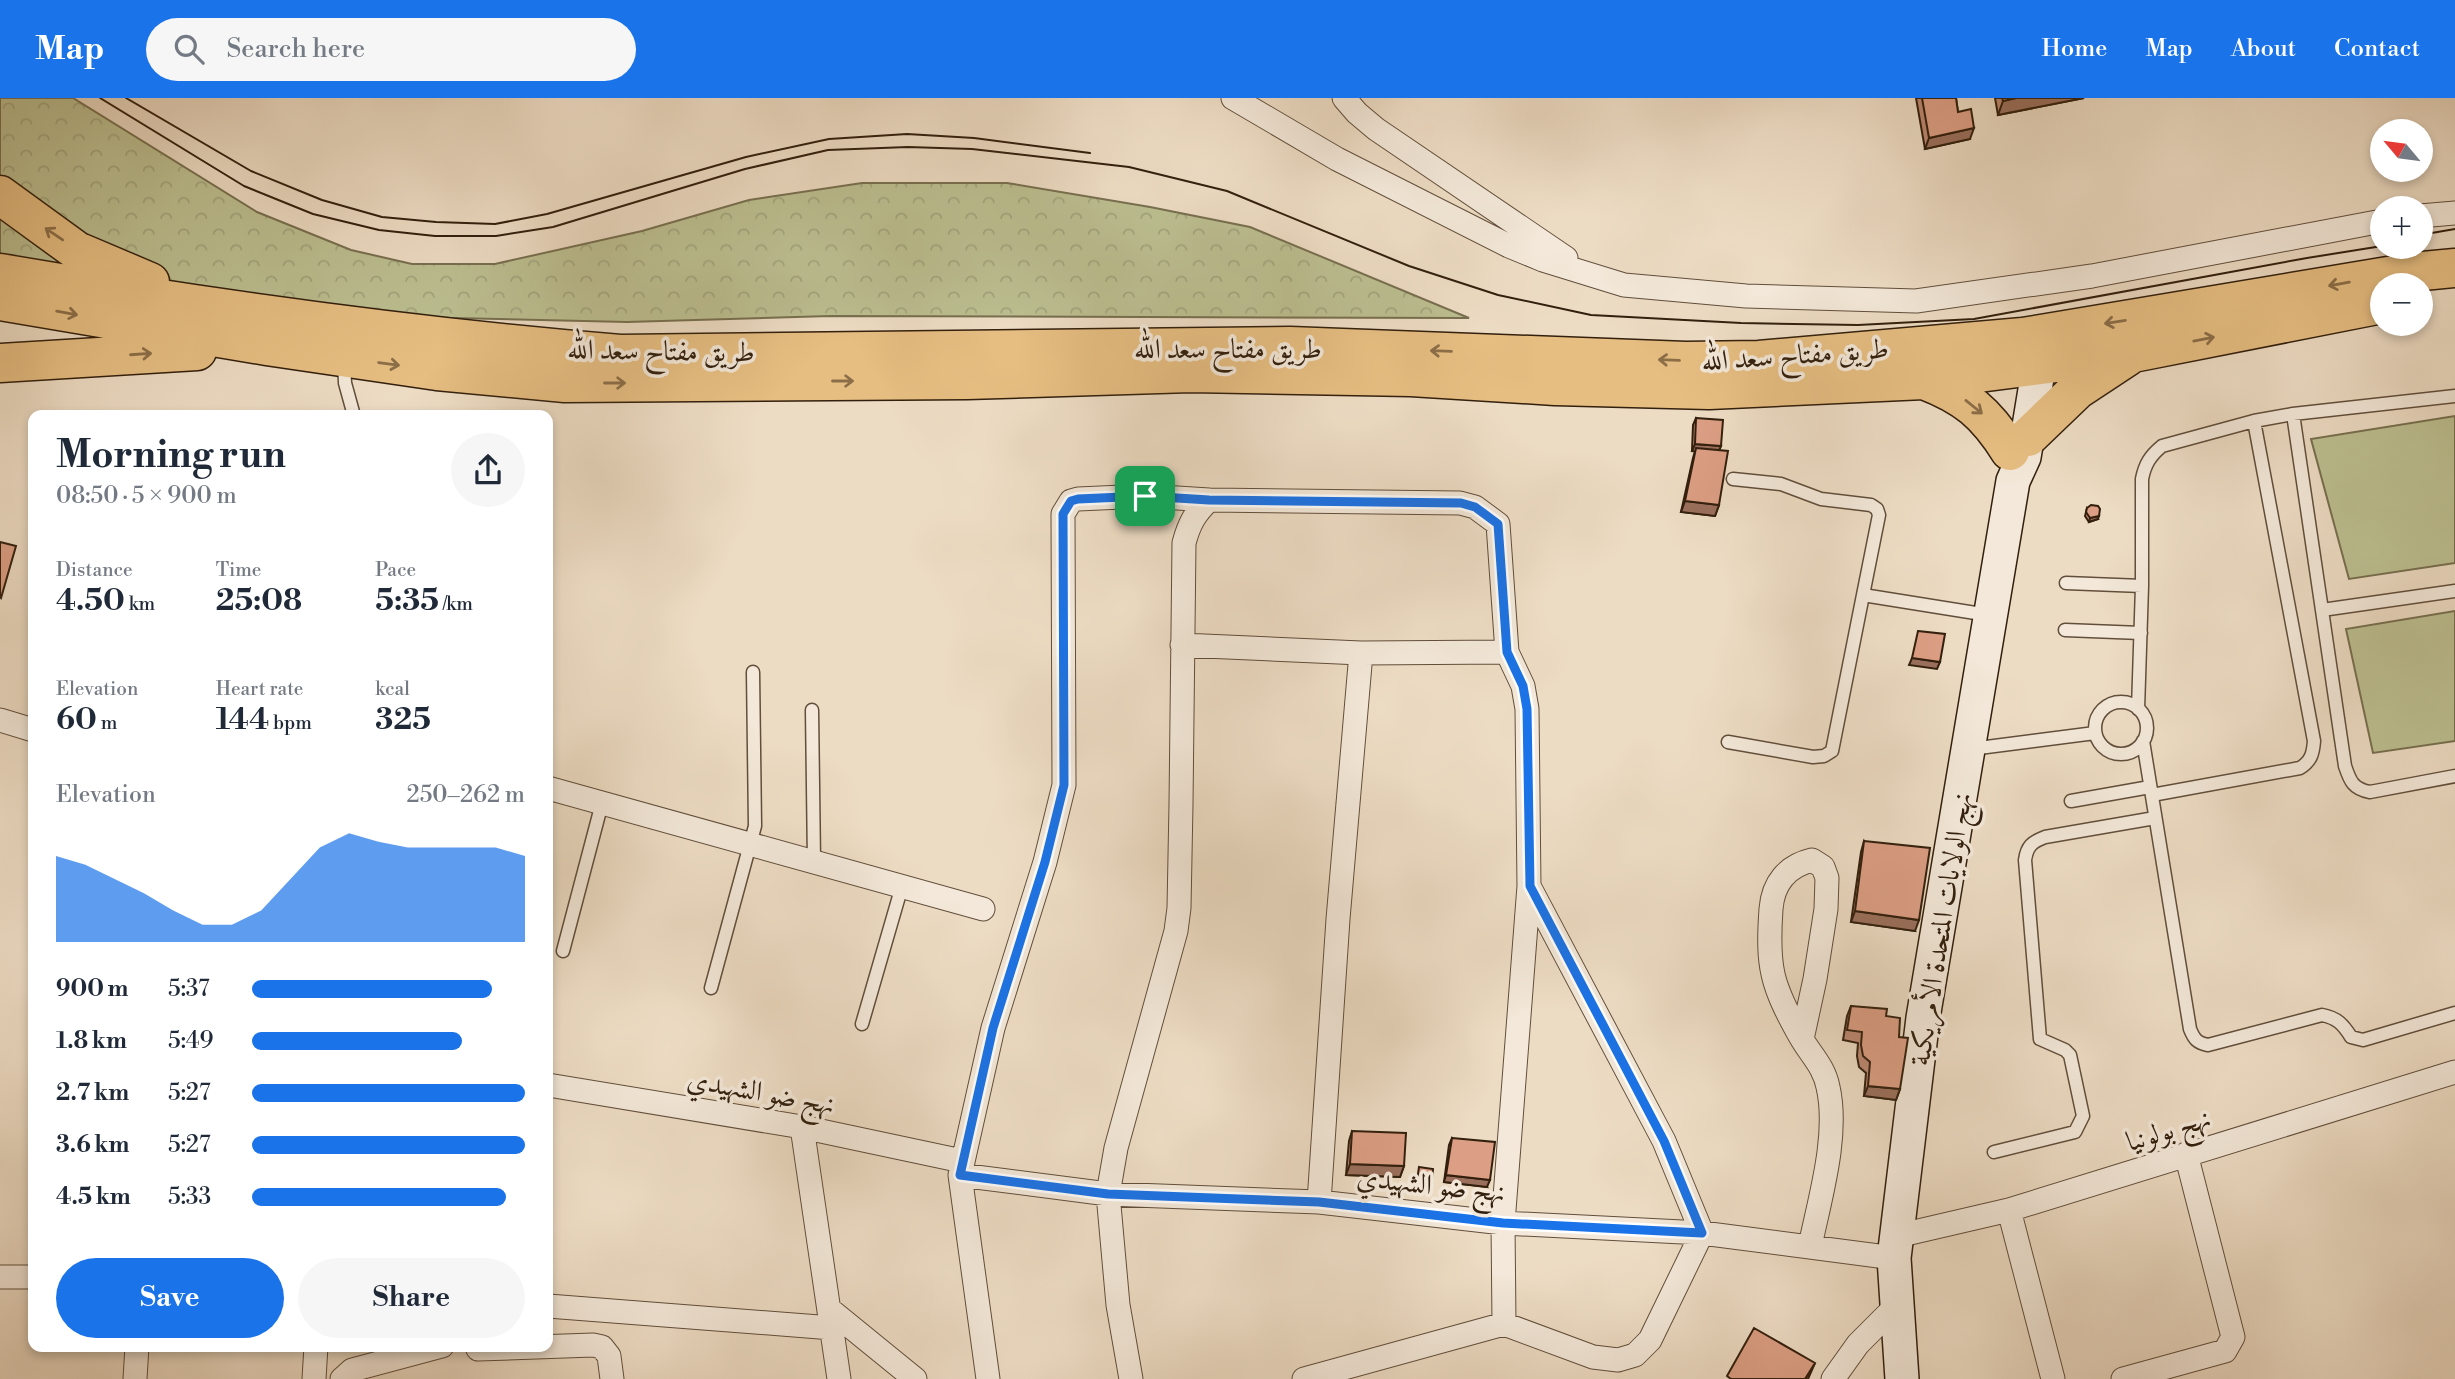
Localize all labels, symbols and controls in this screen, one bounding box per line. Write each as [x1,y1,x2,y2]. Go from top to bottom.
search box [146,18,636,81]
text: Map [35,29,104,70]
icon: search [170,30,208,68]
text: Search here [226,33,365,65]
text: Home [2042,34,2107,64]
text: Map [2145,34,2193,64]
text: About [2231,34,2296,64]
text: Contact [2334,34,2420,64]
north arrow [2370,119,2432,182]
map controls [2370,119,2433,336]
button: + [2370,196,2433,259]
one-way arrow [44,227,64,241]
button: − [2370,273,2433,336]
one-way arrow [2328,278,2351,291]
one-way arrow [55,306,78,320]
one-way arrow [2104,316,2126,329]
street label: طريق مفتاح سعد الله [567,327,755,378]
street label: طريق مفتاح سعد الله [1134,327,1322,374]
street label: طريق مفتاح سعد الله [1700,327,1890,386]
one-way arrow [2192,331,2215,345]
one-way arrow [1430,345,1453,358]
one-way arrow [130,347,152,360]
one-way arrow [1658,354,1681,367]
one-way arrow [377,358,400,371]
one-way arrow [831,374,854,388]
one-way arrow [603,376,626,390]
one-way arrow [1965,399,1983,415]
text: Morning run [56,432,286,479]
button: share [451,433,525,507]
pin [1115,466,1175,526]
icon: arrive [1126,477,1164,515]
text: 08:50 · 5 × 900 m [56,482,237,510]
text: Distance [56,558,133,582]
text: Time [216,558,261,582]
text: Pace [375,558,416,582]
text: 4.50 [56,582,125,620]
text: 25:08 [216,582,302,620]
text: 5:35 [375,582,439,620]
text: km [125,592,155,616]
text: /km [439,592,473,616]
text: Elevation [56,677,138,701]
text: Heart rate [216,677,303,701]
text: kcal [375,677,410,701]
text: 60 [56,701,97,739]
text: 144 [216,701,269,739]
text: 325 [375,701,431,739]
text: m [97,711,117,735]
text: bpm [269,711,312,735]
text: Elevation [56,781,156,809]
text: 250–262 m [407,781,525,809]
street label: نهج الولايات المتحدة الأمريكية [1901,790,1986,1069]
text: 900 m [56,975,129,1003]
text: 5:37 [168,975,210,1003]
text: 1.8 km [56,1027,127,1055]
text: 5:49 [168,1027,214,1055]
street label: نهج ضو الشهيدي [683,1062,837,1129]
text: 2.7 km [56,1079,129,1107]
text: 5:27 [168,1079,210,1107]
street label: نهج بولونيا [2122,1101,2217,1166]
text: 3.6 km [56,1131,129,1159]
text: 5:27 [168,1131,210,1159]
street label: نهج ضو الشهيدي [1354,1160,1507,1217]
text: 4.5 km [56,1183,131,1211]
text: 5:33 [168,1183,211,1211]
button: Save [56,1258,284,1338]
button: Share [298,1258,525,1338]

